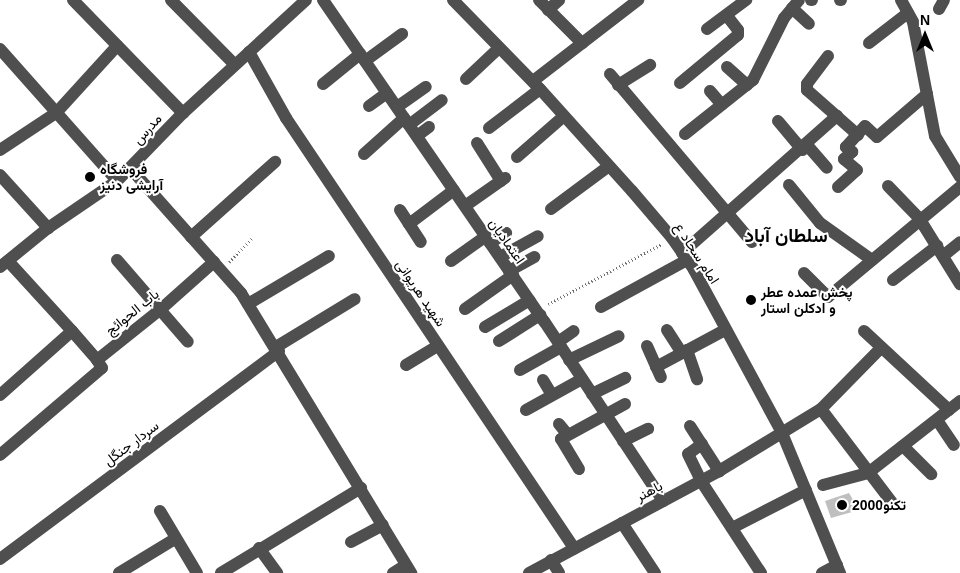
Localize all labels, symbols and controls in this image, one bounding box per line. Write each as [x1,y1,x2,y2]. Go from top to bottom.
north arrow [900,10,950,60]
text: N [920,12,930,28]
street label: مدرس [129,110,165,148]
place label: فروشگاه آرایشی دنیز [100,161,163,193]
marker: فروشگاه آرایشی دنیز [84,171,96,183]
street label: اعتمادیان [485,215,529,267]
street label: امام سجاد ع [671,219,723,287]
district label: سلطان آباد [744,225,828,247]
street label: شهید هریوانی [392,256,450,330]
place label: پخش عمده عطر و ادکلن استار [761,284,853,316]
street label: باب الحوائج [102,285,162,339]
marker: پخش عمده عطر و ادکلن استار [745,294,757,306]
street label: سردار جنگل [100,417,162,469]
street label: باهنر [633,477,665,505]
place label: تکنو2000 [852,497,906,513]
marker: تکنو2000 [836,499,848,511]

